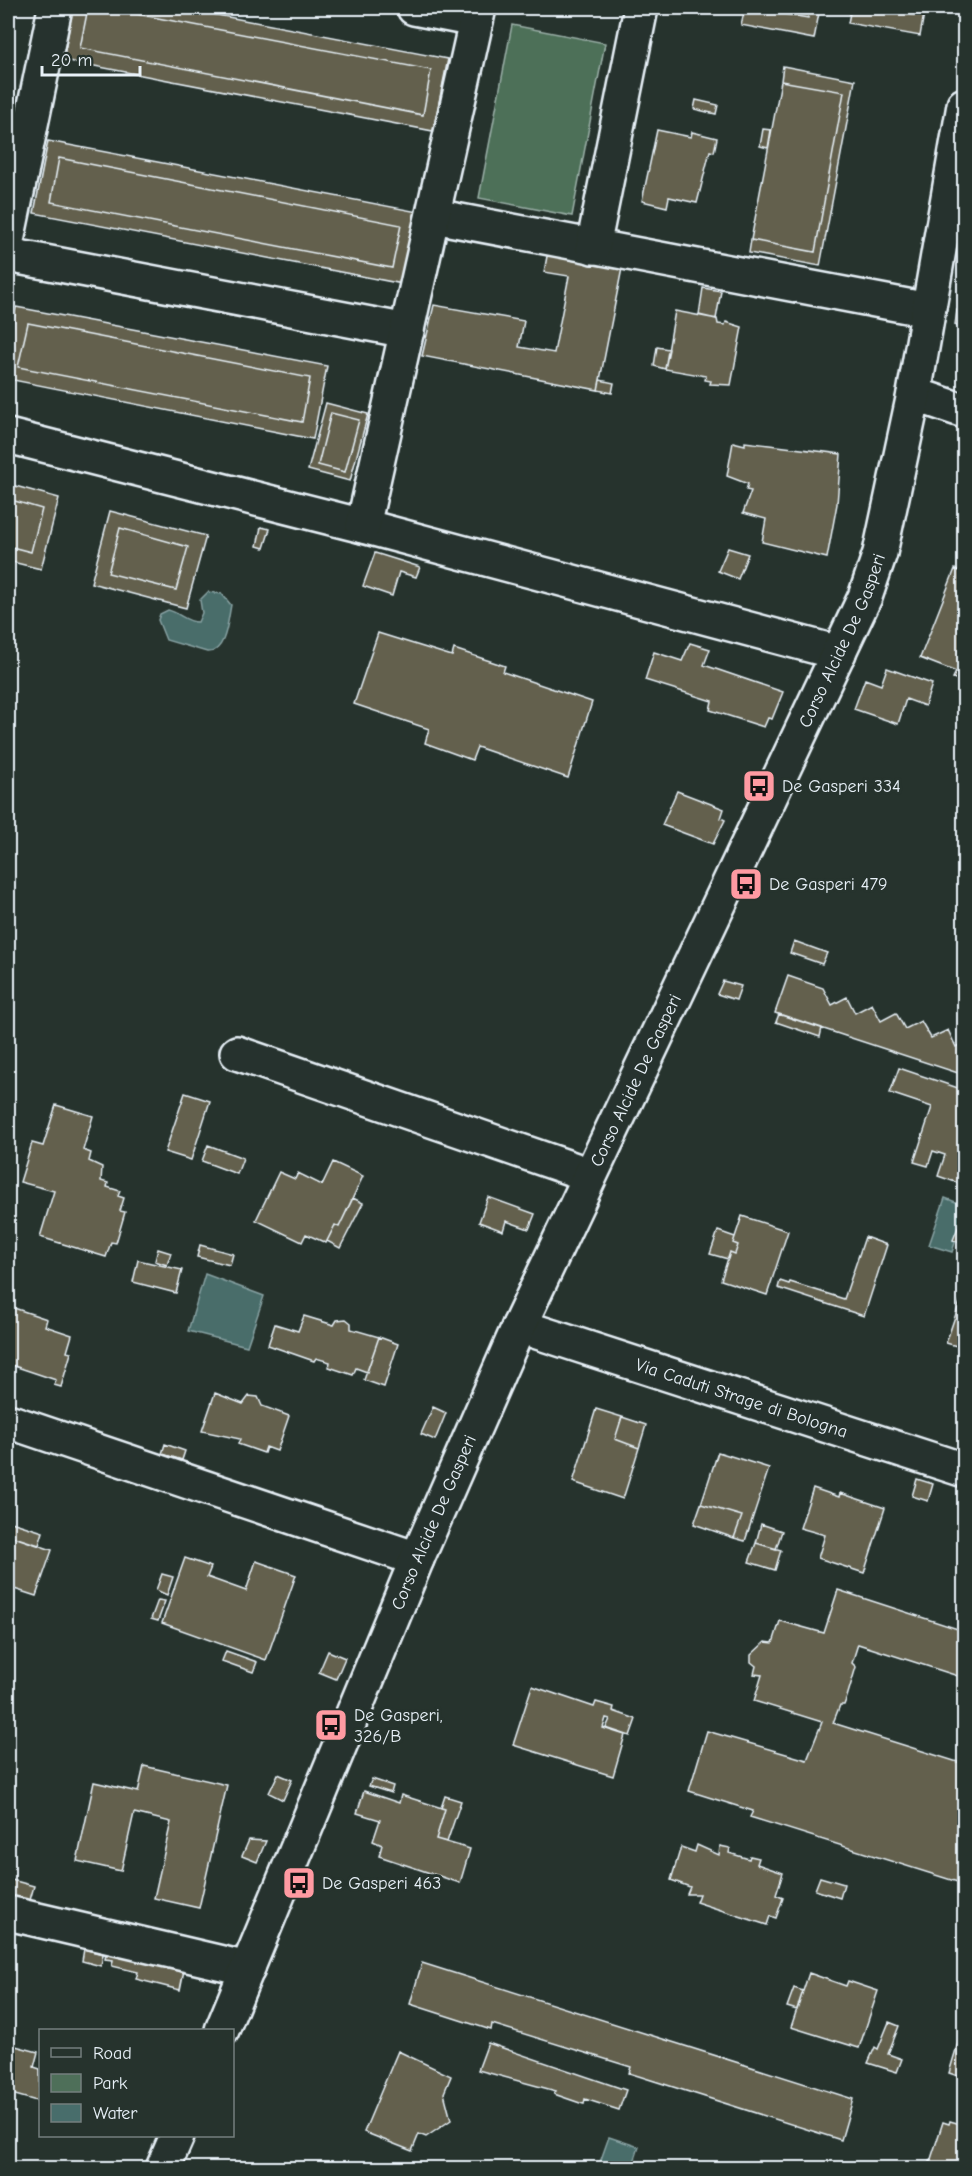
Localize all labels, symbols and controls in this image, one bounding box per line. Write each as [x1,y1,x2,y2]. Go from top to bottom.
scale bar [42,39,140,77]
text: 20 m [51,50,92,71]
street label: Corso Alcide De Gasperi [794,551,890,731]
bus stop icon: De Gasperi 334 [741,768,777,804]
place label: De Gasperi 334 [782,776,901,797]
bus stop icon: De Gasperi 479 [728,866,764,902]
place label: De Gasperi 479 [769,874,888,895]
street label: Corso Alcide De Gasperi [586,991,685,1170]
street label: Via Caduti Strage di Bologna [633,1354,850,1442]
street label: Corso Alcide De Gasperi [387,1432,481,1613]
place label: De Gasperi, 326/B [354,1705,443,1747]
bus stop icon: De Gasperi, 326/B [313,1707,349,1743]
bus stop icon: De Gasperi 463 [281,1865,317,1901]
place label: De Gasperi 463 [322,1873,441,1894]
legend [39,2029,234,2137]
text: Road [93,2043,132,2064]
text: Park [93,2073,128,2094]
text: Water [93,2103,138,2124]

